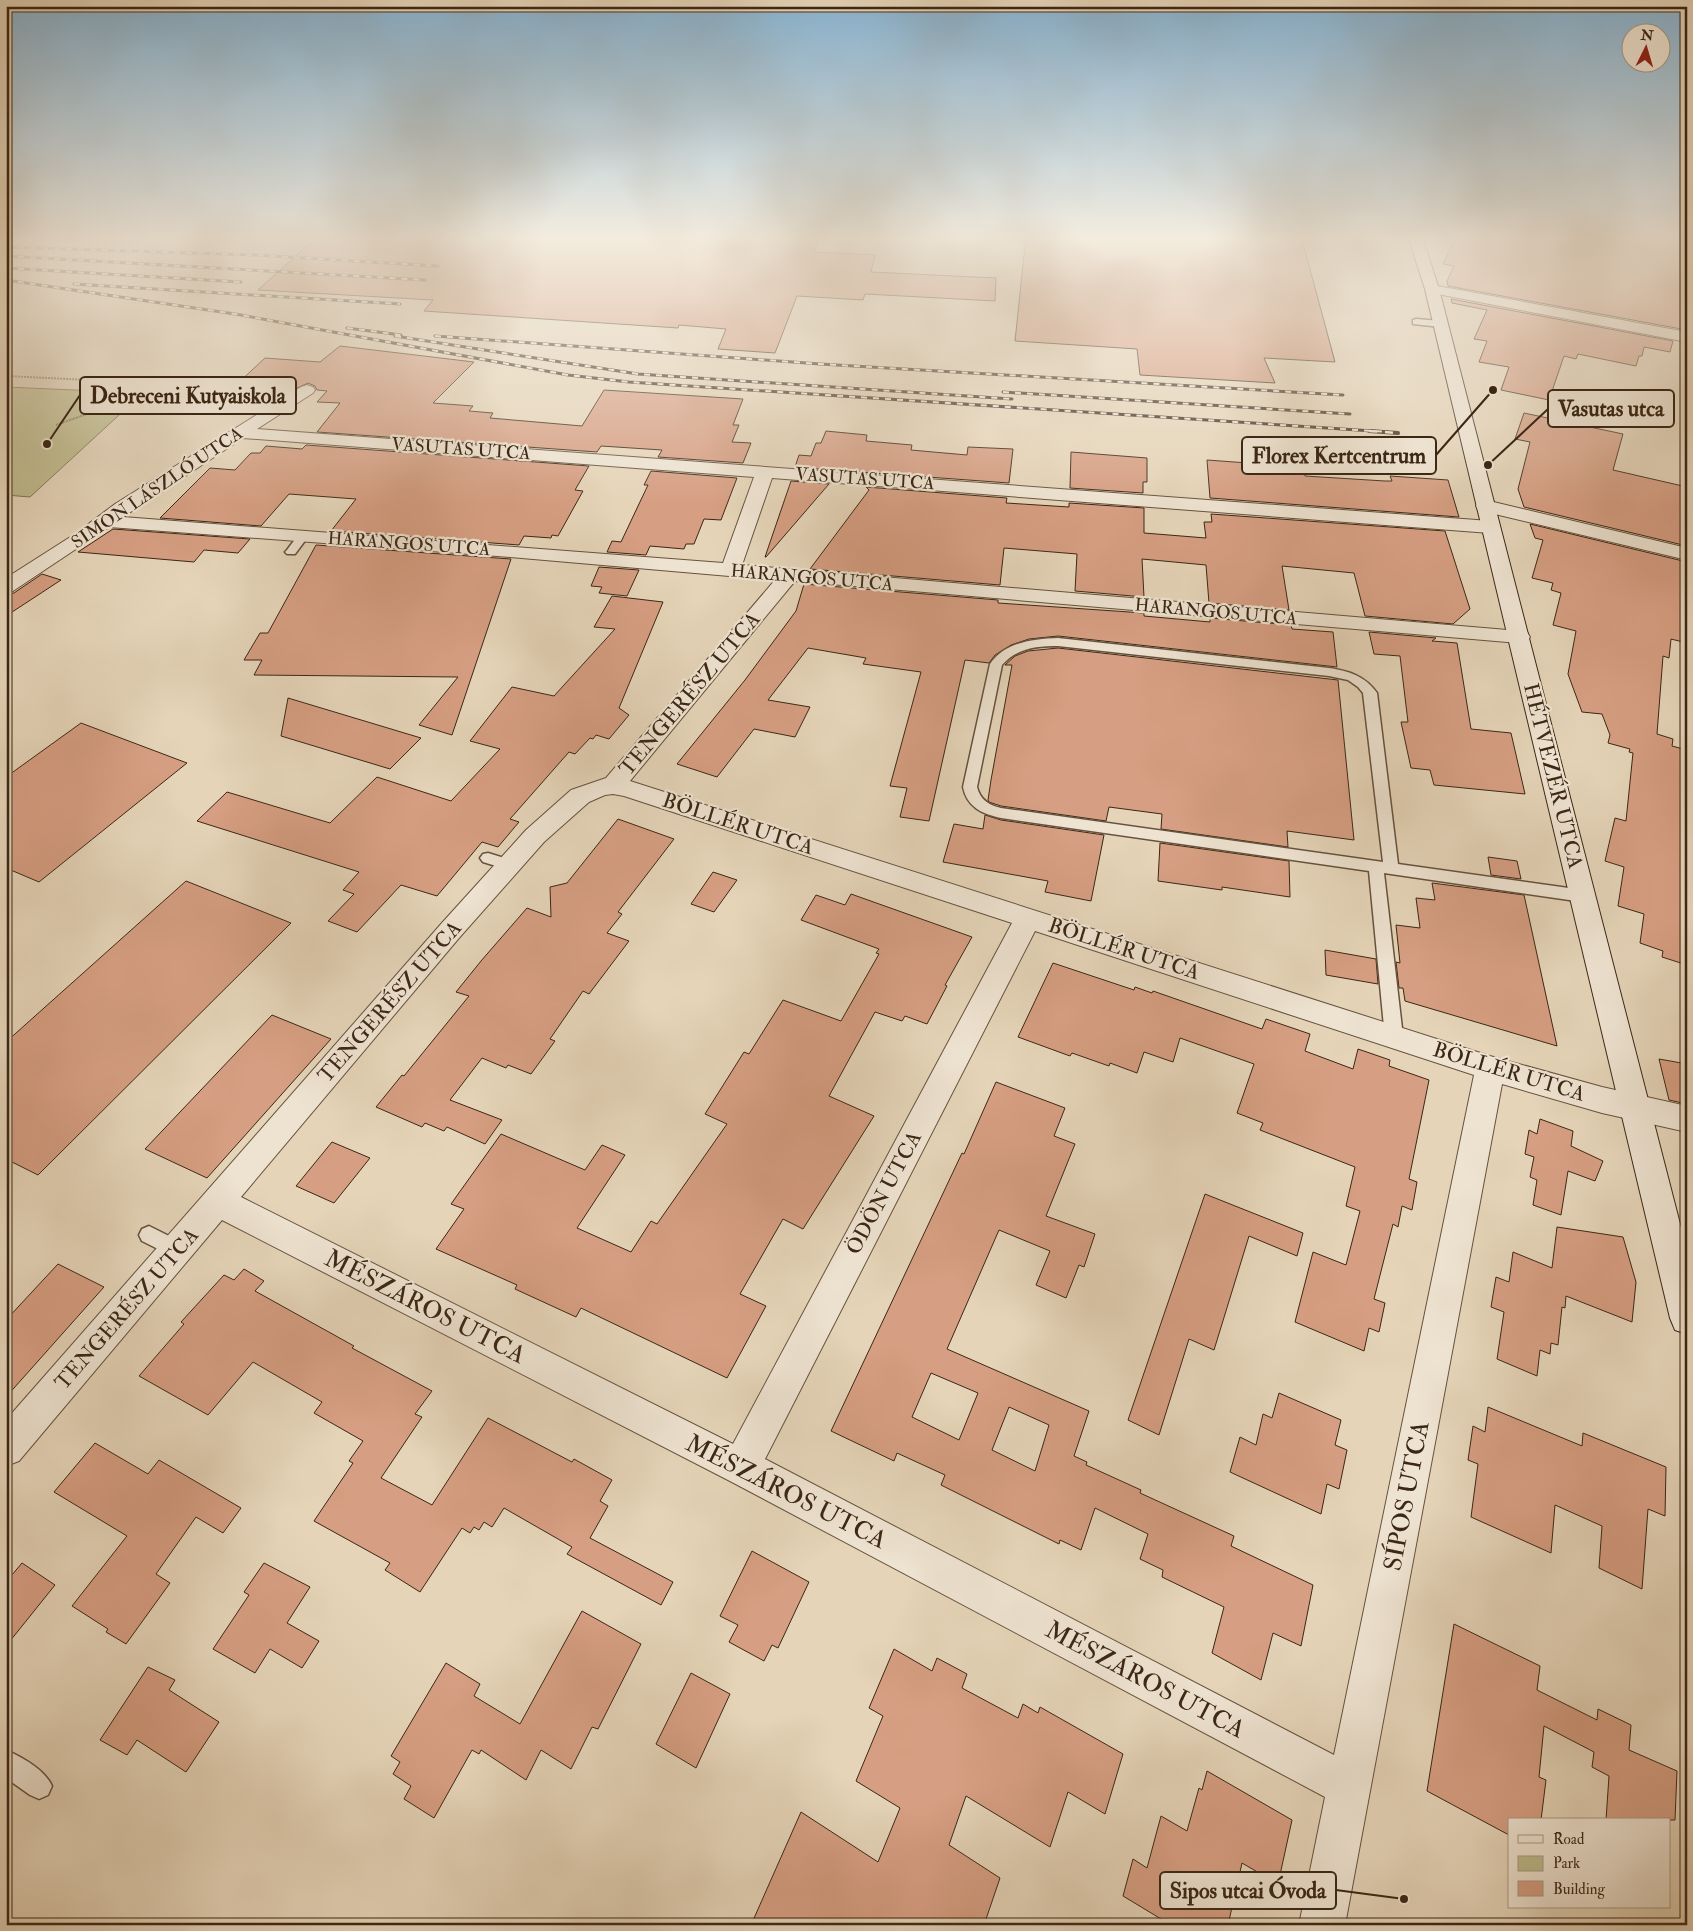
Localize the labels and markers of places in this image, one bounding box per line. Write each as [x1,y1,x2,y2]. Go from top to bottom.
callout: Debreceni Kutyaiskola [80,377,296,414]
callout: Vasutas utca [1548,390,1674,427]
callout: Florex Kertcentrum [1242,437,1436,474]
callout: Sipos utcai Óvoda [1160,1872,1336,1909]

